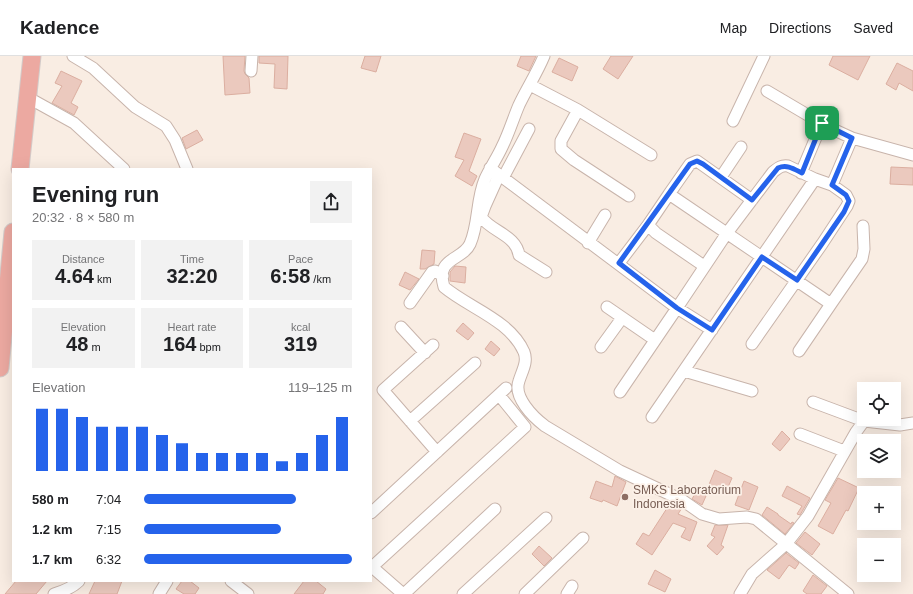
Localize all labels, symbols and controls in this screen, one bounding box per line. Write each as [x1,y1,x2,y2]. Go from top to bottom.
text: Kadence [20,17,99,38]
text: Map [720,20,747,36]
text: Directions [769,20,831,36]
text: Saved [853,20,893,36]
pin [805,106,839,140]
icon: arrive [811,112,833,134]
button: share [310,181,352,223]
text: Evening run [32,182,159,207]
text: 20:32 · 8 × 580 m [32,210,134,225]
text: Distance [62,253,105,265]
text: Time [180,253,204,265]
text: Pace [288,253,313,265]
text: 4.64 [55,265,94,287]
text: 32:20 [166,265,218,287]
text: 6:58 [270,265,310,287]
text: km [94,273,112,285]
text: /km [310,273,331,285]
text: Elevation [61,321,106,333]
text: Heart rate [168,321,216,333]
text: kcal [291,321,310,333]
text: 48 [66,333,88,355]
text: 164 [163,333,196,355]
text: 319 [284,333,317,355]
text: m [88,341,101,353]
text: bpm [196,341,221,353]
text: Elevation [32,380,85,395]
text: 119–125 m [288,380,352,395]
map controls [857,382,901,582]
button: locate [857,382,901,426]
button: layers [857,434,901,478]
place label: SMKS Laboratorium Indonesia [633,483,741,511]
button: + [857,486,901,530]
text: 580 m [32,492,69,507]
text: 7:04 [96,492,121,507]
marker: SMKS Laboratorium Indonesia [620,492,630,502]
text: 1.2 km [32,522,72,537]
text: 7:15 [96,522,121,537]
button: − [857,538,901,582]
text: 1.7 km [32,552,72,567]
text: 6:32 [96,552,121,567]

